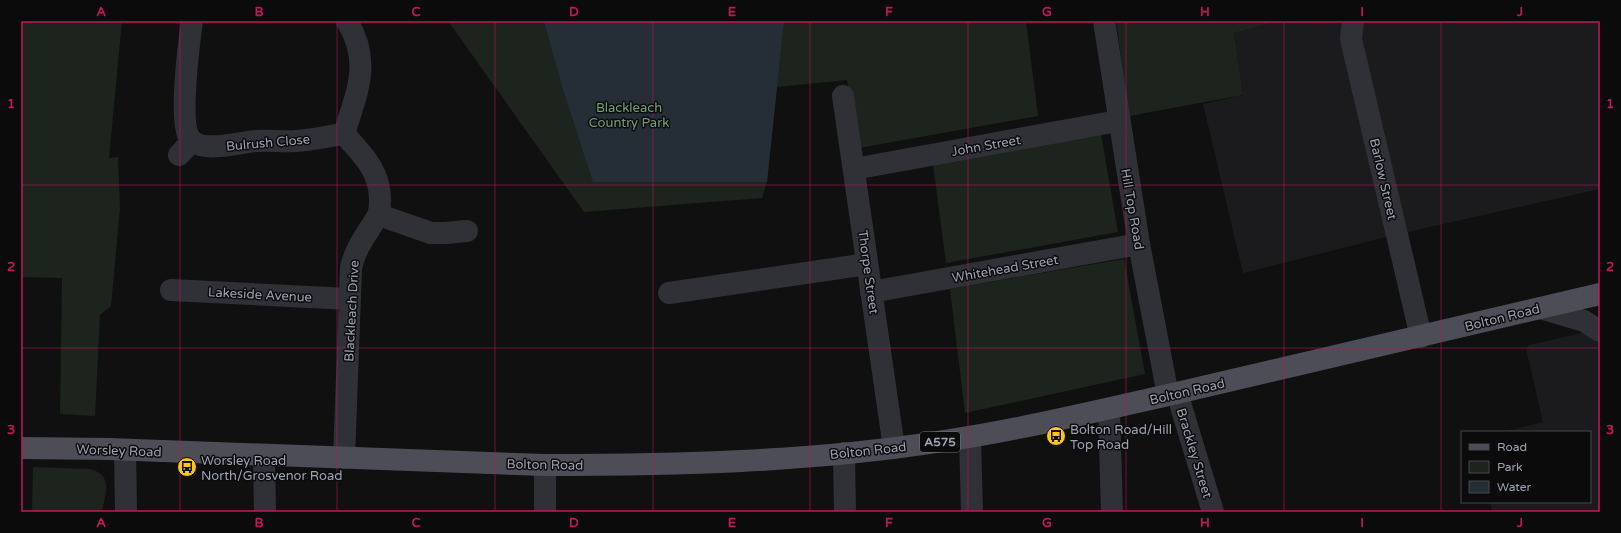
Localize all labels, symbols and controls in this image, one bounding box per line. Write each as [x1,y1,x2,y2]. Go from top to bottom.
text: A [96,4,106,20]
text: B [254,4,264,20]
text: C [411,4,421,20]
text: D [569,4,579,20]
text: E [728,4,736,20]
text: F [885,4,893,20]
text: G [1042,4,1052,20]
text: H [1200,4,1210,20]
text: I [1360,4,1364,20]
text: J [1516,4,1523,20]
text: 1 [7,96,15,112]
text: 1 [1606,96,1614,112]
park label: Blackleach Country Park [589,100,669,131]
street label: Bulrush Close [225,131,311,155]
street label: John Street [950,132,1022,160]
street label: Barlow Street [1366,137,1400,222]
street label: Hill Top Road [1117,167,1147,251]
street label: Thorpe Street [854,229,882,315]
street label: Whitehead Street [951,252,1060,286]
text: 2 [7,259,15,275]
text: 2 [1606,259,1614,275]
street label: Blackleach Drive [341,260,363,362]
street label: Lakeside Avenue [208,284,312,306]
street label: Bolton Road [1463,301,1541,335]
street label: Bolton Road [1148,376,1226,408]
street label: Brackley Street [1173,406,1215,500]
text: 3 [7,422,15,438]
place label: Bolton Road/Hill Top Road [1070,422,1172,453]
text: 3 [1606,422,1614,438]
bus stop icon: Bolton Road/Hill Top Road [1045,425,1067,447]
legend [1461,431,1591,503]
road number: A575 [920,432,960,452]
street label: Bolton Road [829,439,907,463]
text: Road [1497,440,1527,454]
street label: Worsley Road [76,442,162,460]
place label: Worsley Road North/Grosvenor Road [201,453,343,484]
bus stop icon: Worsley Road North/Grosvenor Road [176,456,198,478]
street label: Bolton Road [506,456,584,474]
text: Park [1497,460,1523,474]
text: Water [1497,480,1532,494]
text: A [96,515,106,531]
text: B [254,515,264,531]
text: C [411,515,421,531]
text: D [569,515,579,531]
text: E [728,515,736,531]
text: F [885,515,893,531]
text: G [1042,515,1052,531]
text: H [1200,515,1210,531]
text: I [1360,515,1364,531]
text: J [1516,515,1523,531]

